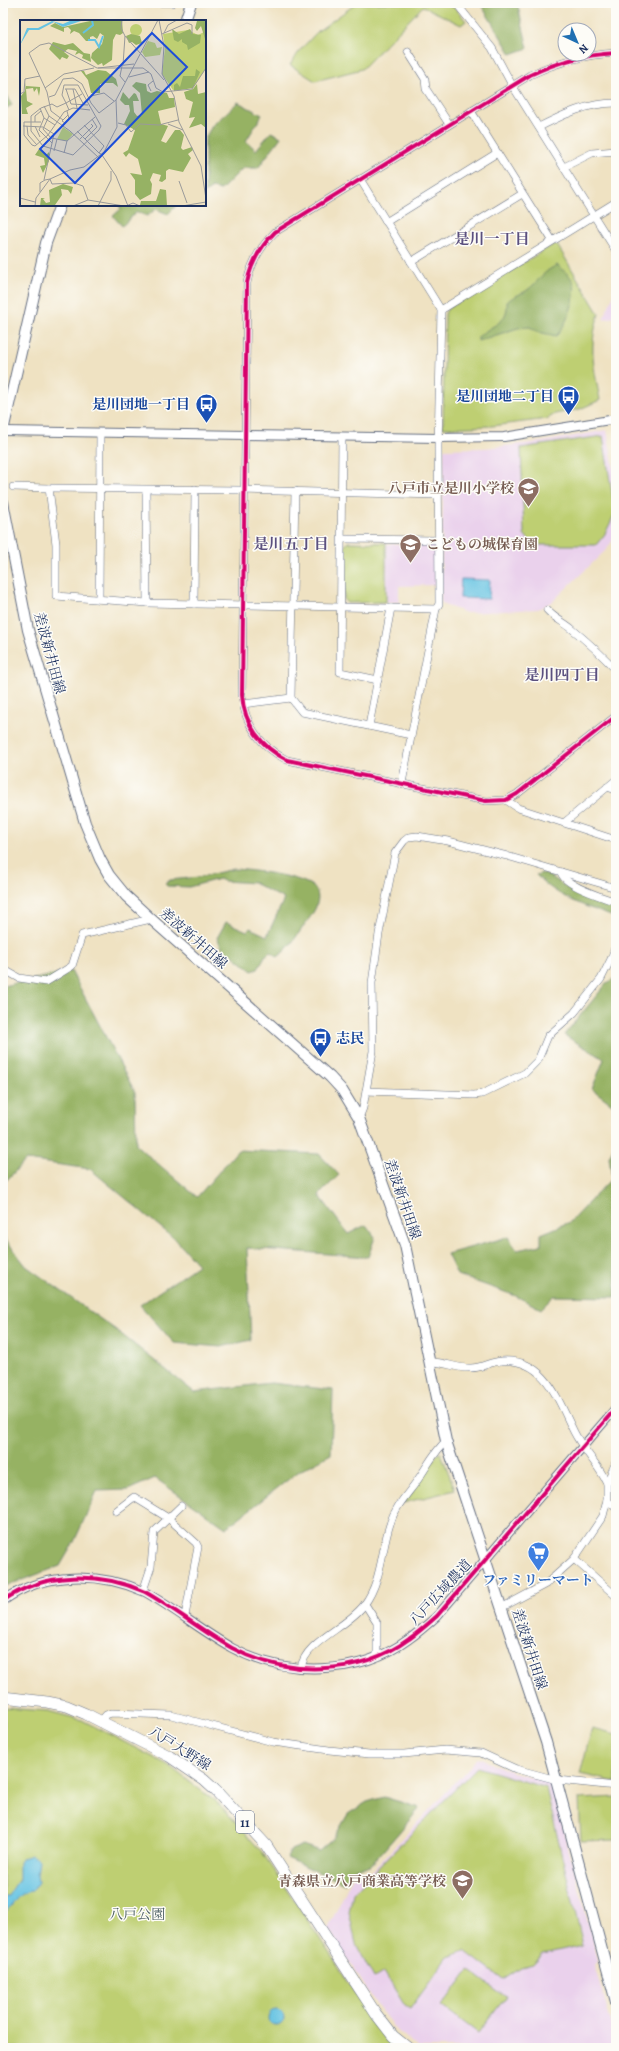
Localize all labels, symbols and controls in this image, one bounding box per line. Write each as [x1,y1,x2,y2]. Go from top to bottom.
inset map [20,20,206,206]
north arrow [557,22,597,62]
text: N [576,41,592,57]
district label: 是川一丁目 [454,229,530,249]
bus stop icon: 是川団地二丁目 [556,383,582,416]
place label: 是川団地二丁目 [456,387,554,406]
bus stop icon: 是川団地一丁目 [193,391,219,424]
place label: 是川団地一丁目 [92,395,190,414]
school or university icon: 八戸市立是川小学校 [516,475,542,508]
place label: 八戸市立是川小学校 [388,479,514,498]
school or university icon: こどもの城保育園 [398,531,424,564]
district label: 是川五丁目 [253,534,329,554]
place label: こどもの城保育園 [426,535,538,554]
street label: 差波新井田線 [29,610,70,696]
district label: 是川四丁目 [524,665,600,685]
street label: 差波新井田線 [156,904,232,973]
bus stop icon: 志民 [307,1025,333,1058]
place label: 志民 [336,1029,364,1048]
street label: 差波新井田線 [380,1156,425,1242]
supermarket icon: ファミリーマート [525,1539,551,1572]
street label: 八戸広域農道 [405,1555,476,1630]
place label: ファミリーマート [482,1571,594,1590]
street label: 差波新井田線 [508,1606,552,1692]
street label: 八戸大野線 [145,1722,214,1775]
road number: 11 [236,1811,254,1833]
school or university icon: 青森県立八戸商業高等学校 [449,1868,475,1901]
place label: 青森県立八戸商業高等学校 [278,1872,446,1891]
park label: 八戸公園 [109,1905,165,1924]

